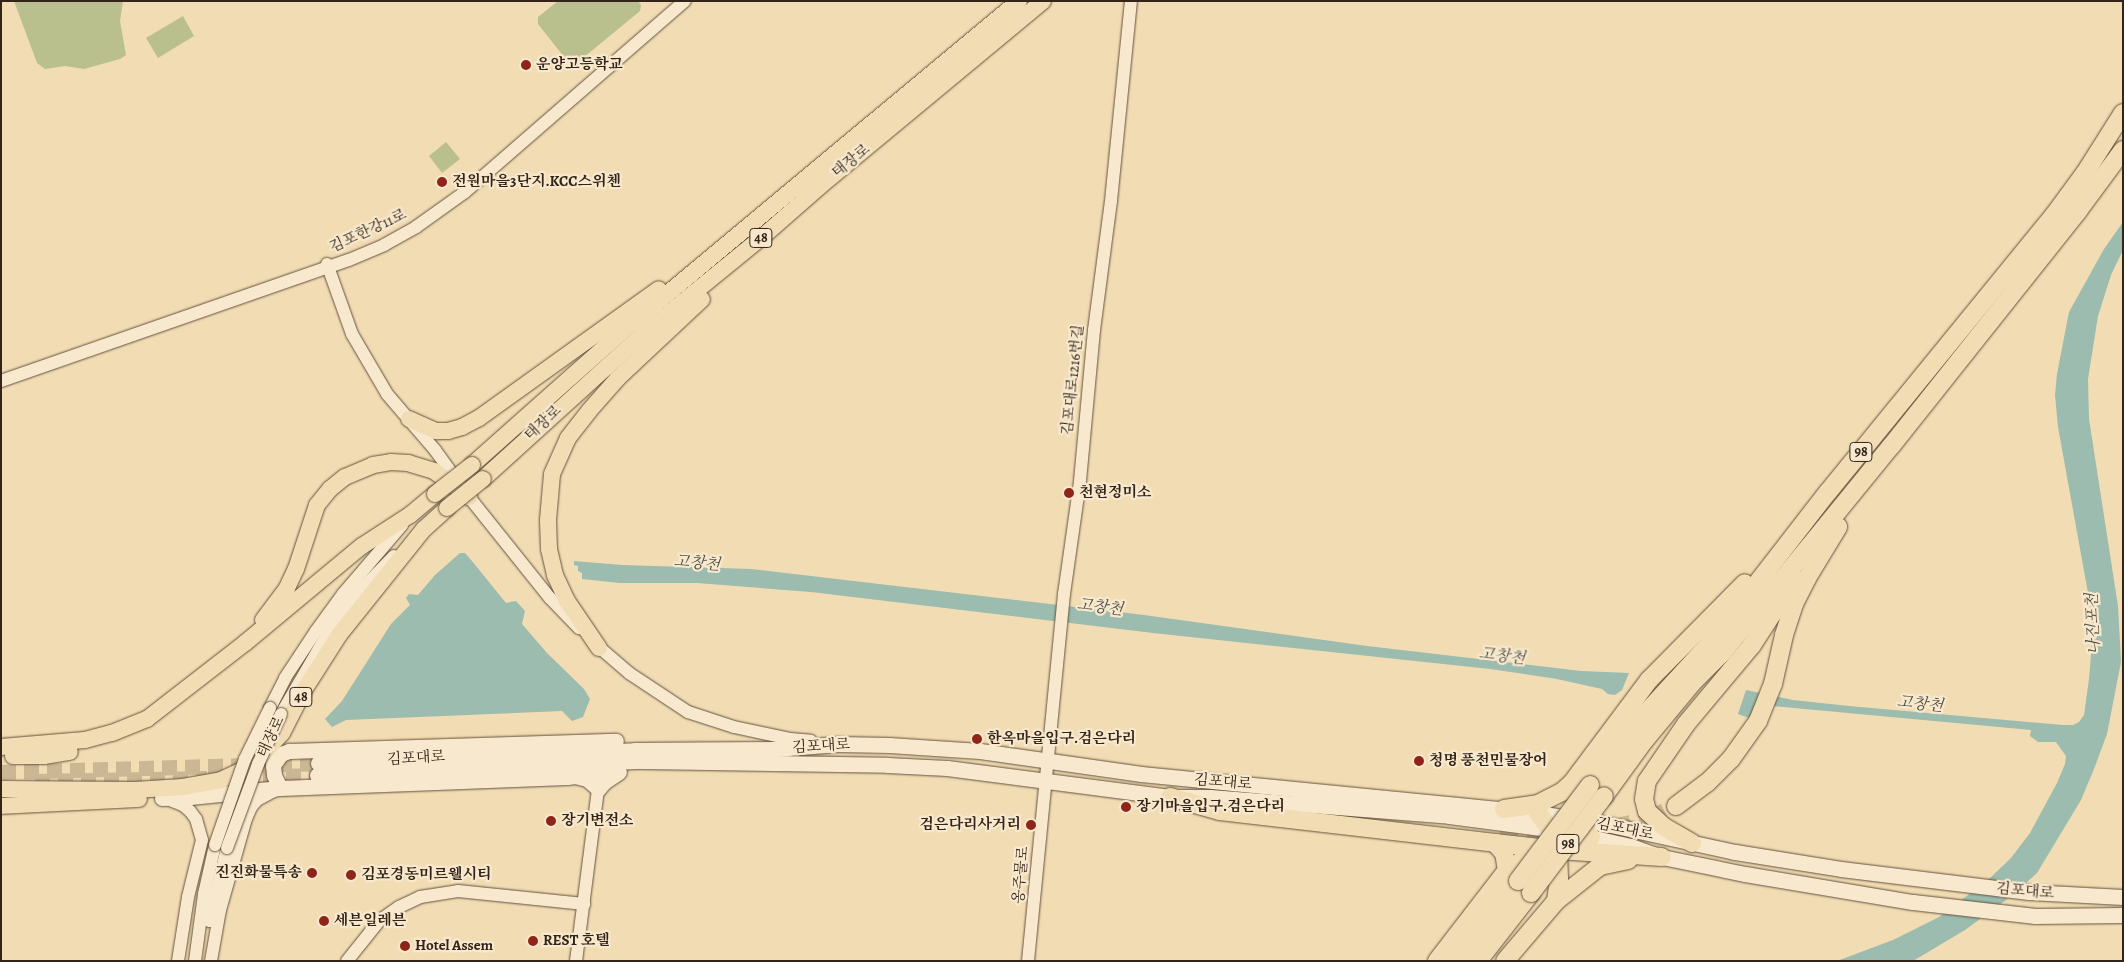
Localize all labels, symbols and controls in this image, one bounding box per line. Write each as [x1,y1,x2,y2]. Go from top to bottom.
place label: 운양고등학교 [536,56,623,74]
marker: 운양고등학교 [520,59,532,71]
street label: 태장로 [828,140,874,182]
place label: 전원마을3단지.KCC스위첸 [452,173,621,191]
marker: 전원마을3단지.KCC스위첸 [436,176,448,188]
street label: 김포한강11로 [327,205,409,257]
road number: 48 [748,227,774,250]
street label: 김포대로1216번길 [1058,324,1088,436]
street label: 태장로 [521,402,565,444]
road number: 98 [1848,441,1874,464]
place label: 천현정미소 [1079,484,1151,502]
marker: 천현정미소 [1063,487,1075,499]
water label: 고창천 [673,551,721,575]
water label: 나진포천 [2082,593,2104,655]
water label: 고창천 [1076,595,1124,619]
water label: 고창천 [1478,644,1526,668]
road number: 48 [288,686,314,709]
water label: 고창천 [1896,692,1944,716]
street label: 태장로 [254,713,288,761]
place label: 한옥마을입구.검은다리 [987,730,1136,748]
marker: 한옥마을입구.검은다리 [971,733,983,745]
street label: 김포대로 [792,735,850,757]
street label: 김포대로 [387,747,445,769]
place label: 청명 풍천민물장어 [1429,752,1548,770]
marker: 청명 풍천민물장어 [1413,755,1425,767]
street label: 김포대로 [1193,771,1253,793]
place label: 장기마을입구.검은다리 [1136,798,1285,816]
marker: 장기마을입구.검은다리 [1120,801,1132,813]
place label: 장기변전소 [561,812,633,830]
street label: 김포대로 [1595,814,1655,844]
marker: 장기변전소 [545,815,557,827]
place label: 검은다리사거리 [920,816,1021,834]
marker: 검은다리사거리 [1025,819,1037,831]
road number: 98 [1556,832,1580,856]
street label: 옹주물로 [1010,845,1032,905]
place label: 진진화물특송 [215,864,302,882]
place label: 김포경동미르웰시티 [361,866,491,884]
marker: 진진화물특송 [306,867,318,879]
marker: 김포경동미르웰시티 [345,869,357,881]
street label: 김포대로 [1995,880,2055,902]
place label: 세븐일레븐 [334,912,406,930]
marker: 세븐일레븐 [318,915,330,927]
place label: REST 호텔 [543,932,610,950]
marker: REST 호텔 [527,935,539,947]
place label: Hotel Assem [415,937,493,955]
marker: Hotel Assem [399,940,411,952]

